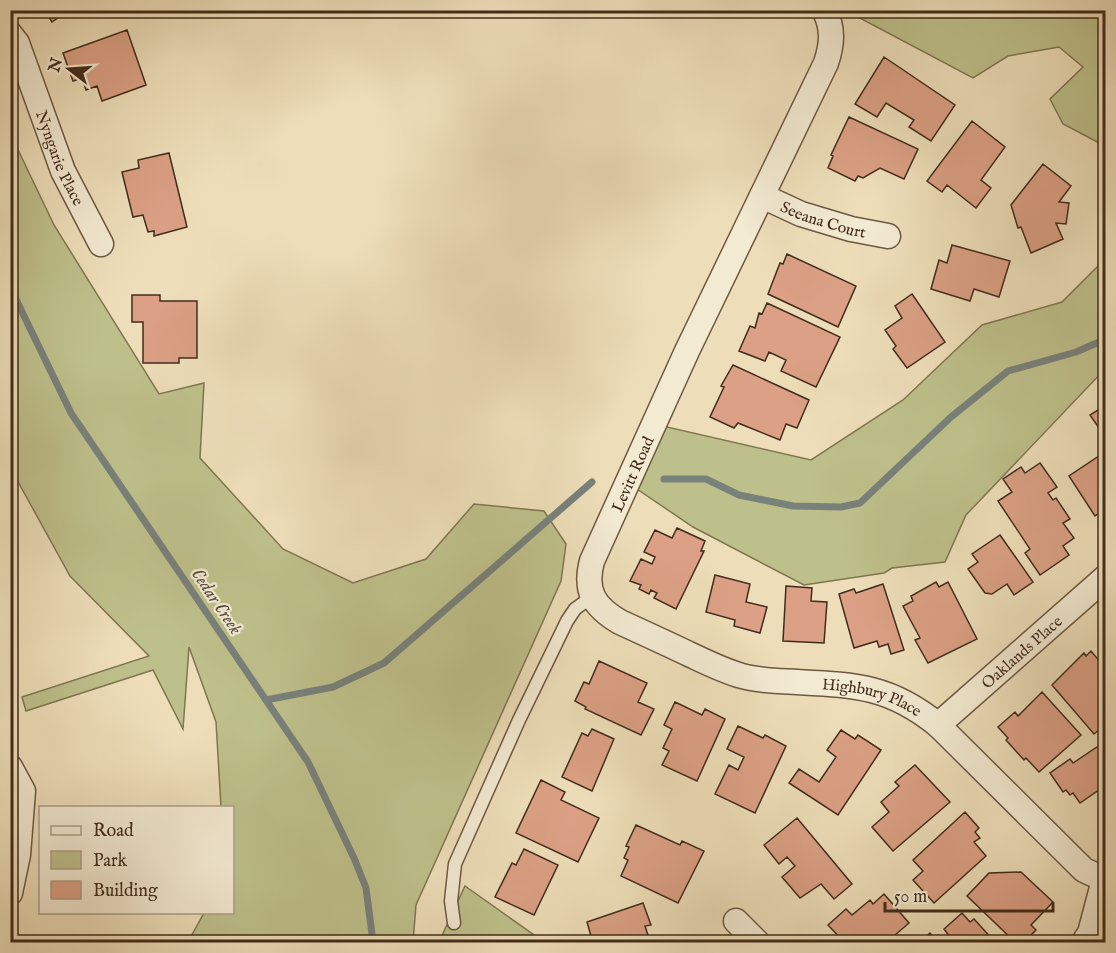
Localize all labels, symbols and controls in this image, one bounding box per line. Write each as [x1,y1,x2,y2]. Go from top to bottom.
north arrow [39,39,99,99]
text: N [45,56,68,76]
street label: Nyngarie Place [30,108,87,210]
street label: Seeana Court [777,198,868,244]
street label: Levitt Road [608,433,660,516]
water label: Cedar Creek [185,564,246,639]
street label: Oaklands Place [978,612,1067,694]
street label: Highbury Place [821,675,925,722]
legend [39,806,234,914]
text: Road [93,820,134,843]
text: Park [93,850,128,873]
scale bar [885,875,1053,913]
text: Building [93,880,158,903]
text: 50 m [894,886,927,909]

